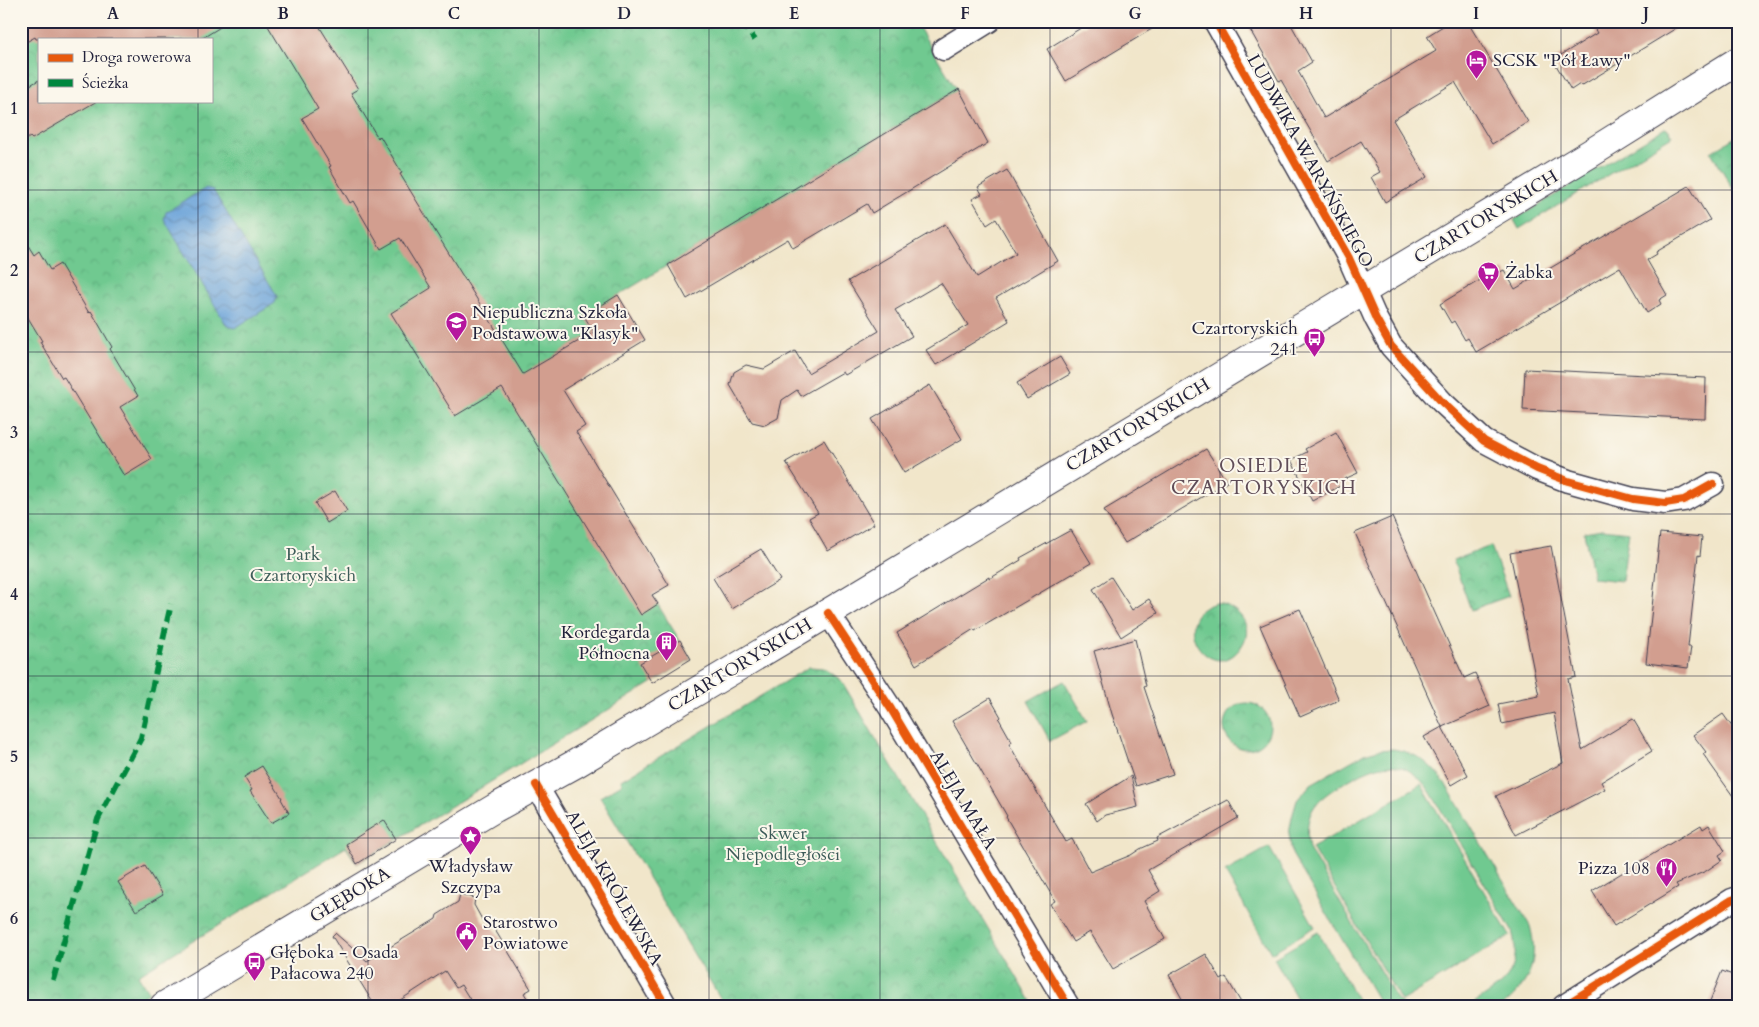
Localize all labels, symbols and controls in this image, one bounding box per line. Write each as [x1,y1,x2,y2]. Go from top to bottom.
text: A [107,3,119,25]
text: B [277,3,289,25]
text: C [448,3,460,25]
text: D [617,3,631,25]
text: E [789,3,799,25]
text: F [960,3,970,25]
text: G [1128,3,1142,25]
text: H [1299,3,1313,25]
text: I [1473,3,1479,25]
text: J [1641,3,1649,25]
legend [38,38,212,102]
text: Droga rowerowa [82,47,192,67]
hotel icon: SCSK "Pół Ławy" [1465,48,1489,79]
place label: SCSK "Pół Ławy" [1493,48,1631,73]
street label: LUDWIKA WARYŃSKIEGO [1241,50,1379,272]
text: Ścieżka [82,73,129,93]
text: 1 [10,98,18,120]
street label: CZARTORYSKICH [1409,164,1563,270]
text: 2 [10,260,18,282]
supermarket icon: Żabka [1477,260,1501,291]
place label: Żabka [1505,260,1553,285]
place label: Niepubliczna Szkoła Podstawowa "Klasyk" [472,300,638,346]
school or university icon: Niepubliczna Szkoła Podstawowa "Klasyk" [444,310,468,341]
place label: Czartoryskich 241 [1192,316,1298,362]
bus stop icon: Czartoryskich 241 [1302,326,1326,357]
street label: CZARTORYSKICH [1061,372,1215,478]
text: 3 [10,422,18,444]
district label: OSIEDLE CZARTORYSKICH [1171,453,1357,501]
park label: Park Czartoryskich [250,542,356,588]
text: 4 [10,584,18,606]
street label: CZARTORYSKICH [663,612,817,718]
place label: Kordegarda Północna [561,620,650,666]
building icon: Kordegarda Północna [654,630,678,661]
text: 5 [10,746,18,768]
street label: ALEJA MAŁA [923,746,1003,855]
street label: ALEJA KRÓLEWSKA [559,806,669,970]
park label: Skwer Niepodległości [726,821,840,867]
place icon: Władysław Szczypa [459,824,483,855]
place label: Władysław Szczypa [428,854,514,900]
place label: Pizza 108 [1578,856,1650,881]
restaurant icon: Pizza 108 [1654,856,1678,887]
street label: GŁĘBOKA [305,861,395,929]
text: 6 [10,908,18,930]
place label: Starostwo Powiatowe [483,910,569,956]
public building icon: Starostwo Powiatowe [455,920,479,951]
place label: Głęboka - Osada Pałacowa 240 [270,940,399,986]
bus stop icon: Głęboka - Osada Pałacowa 240 [242,950,266,981]

